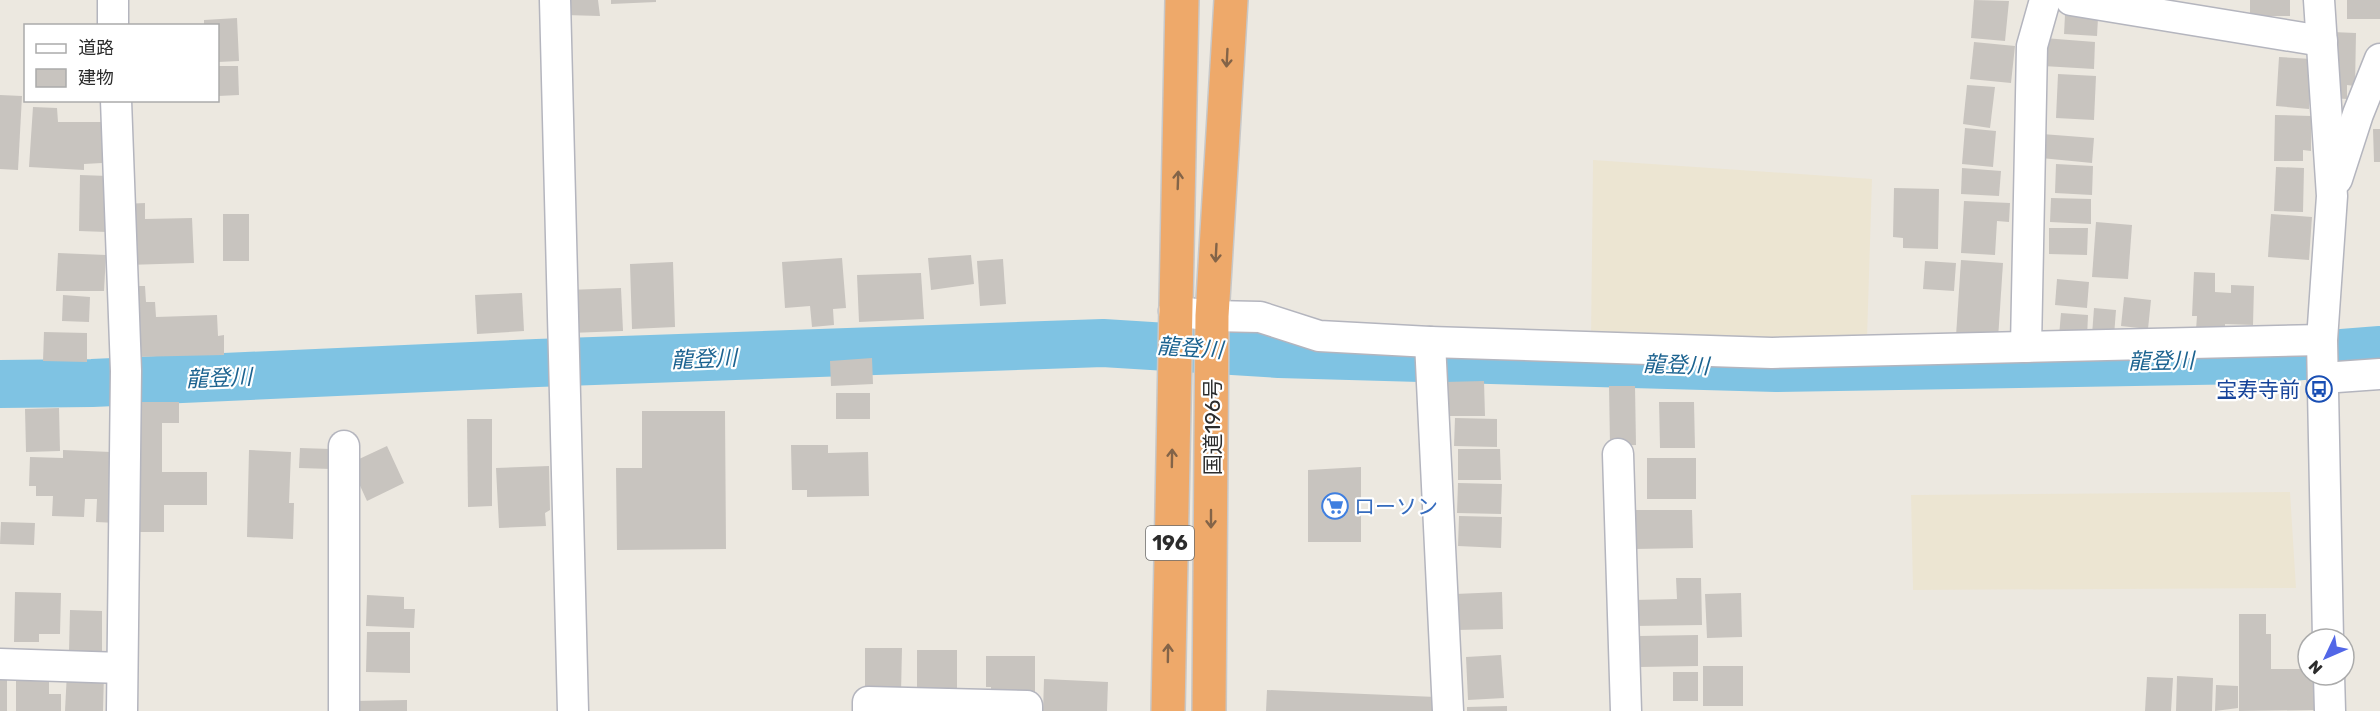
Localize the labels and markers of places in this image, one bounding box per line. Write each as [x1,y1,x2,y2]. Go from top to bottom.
bus stop icon: 宝寿寺前 [2304,374,2334,404]
place label: 宝寿寺前 [2216,377,2300,402]
supermarket icon: ローソン [1320,491,1350,521]
place label: ローソン [1354,494,1438,519]

